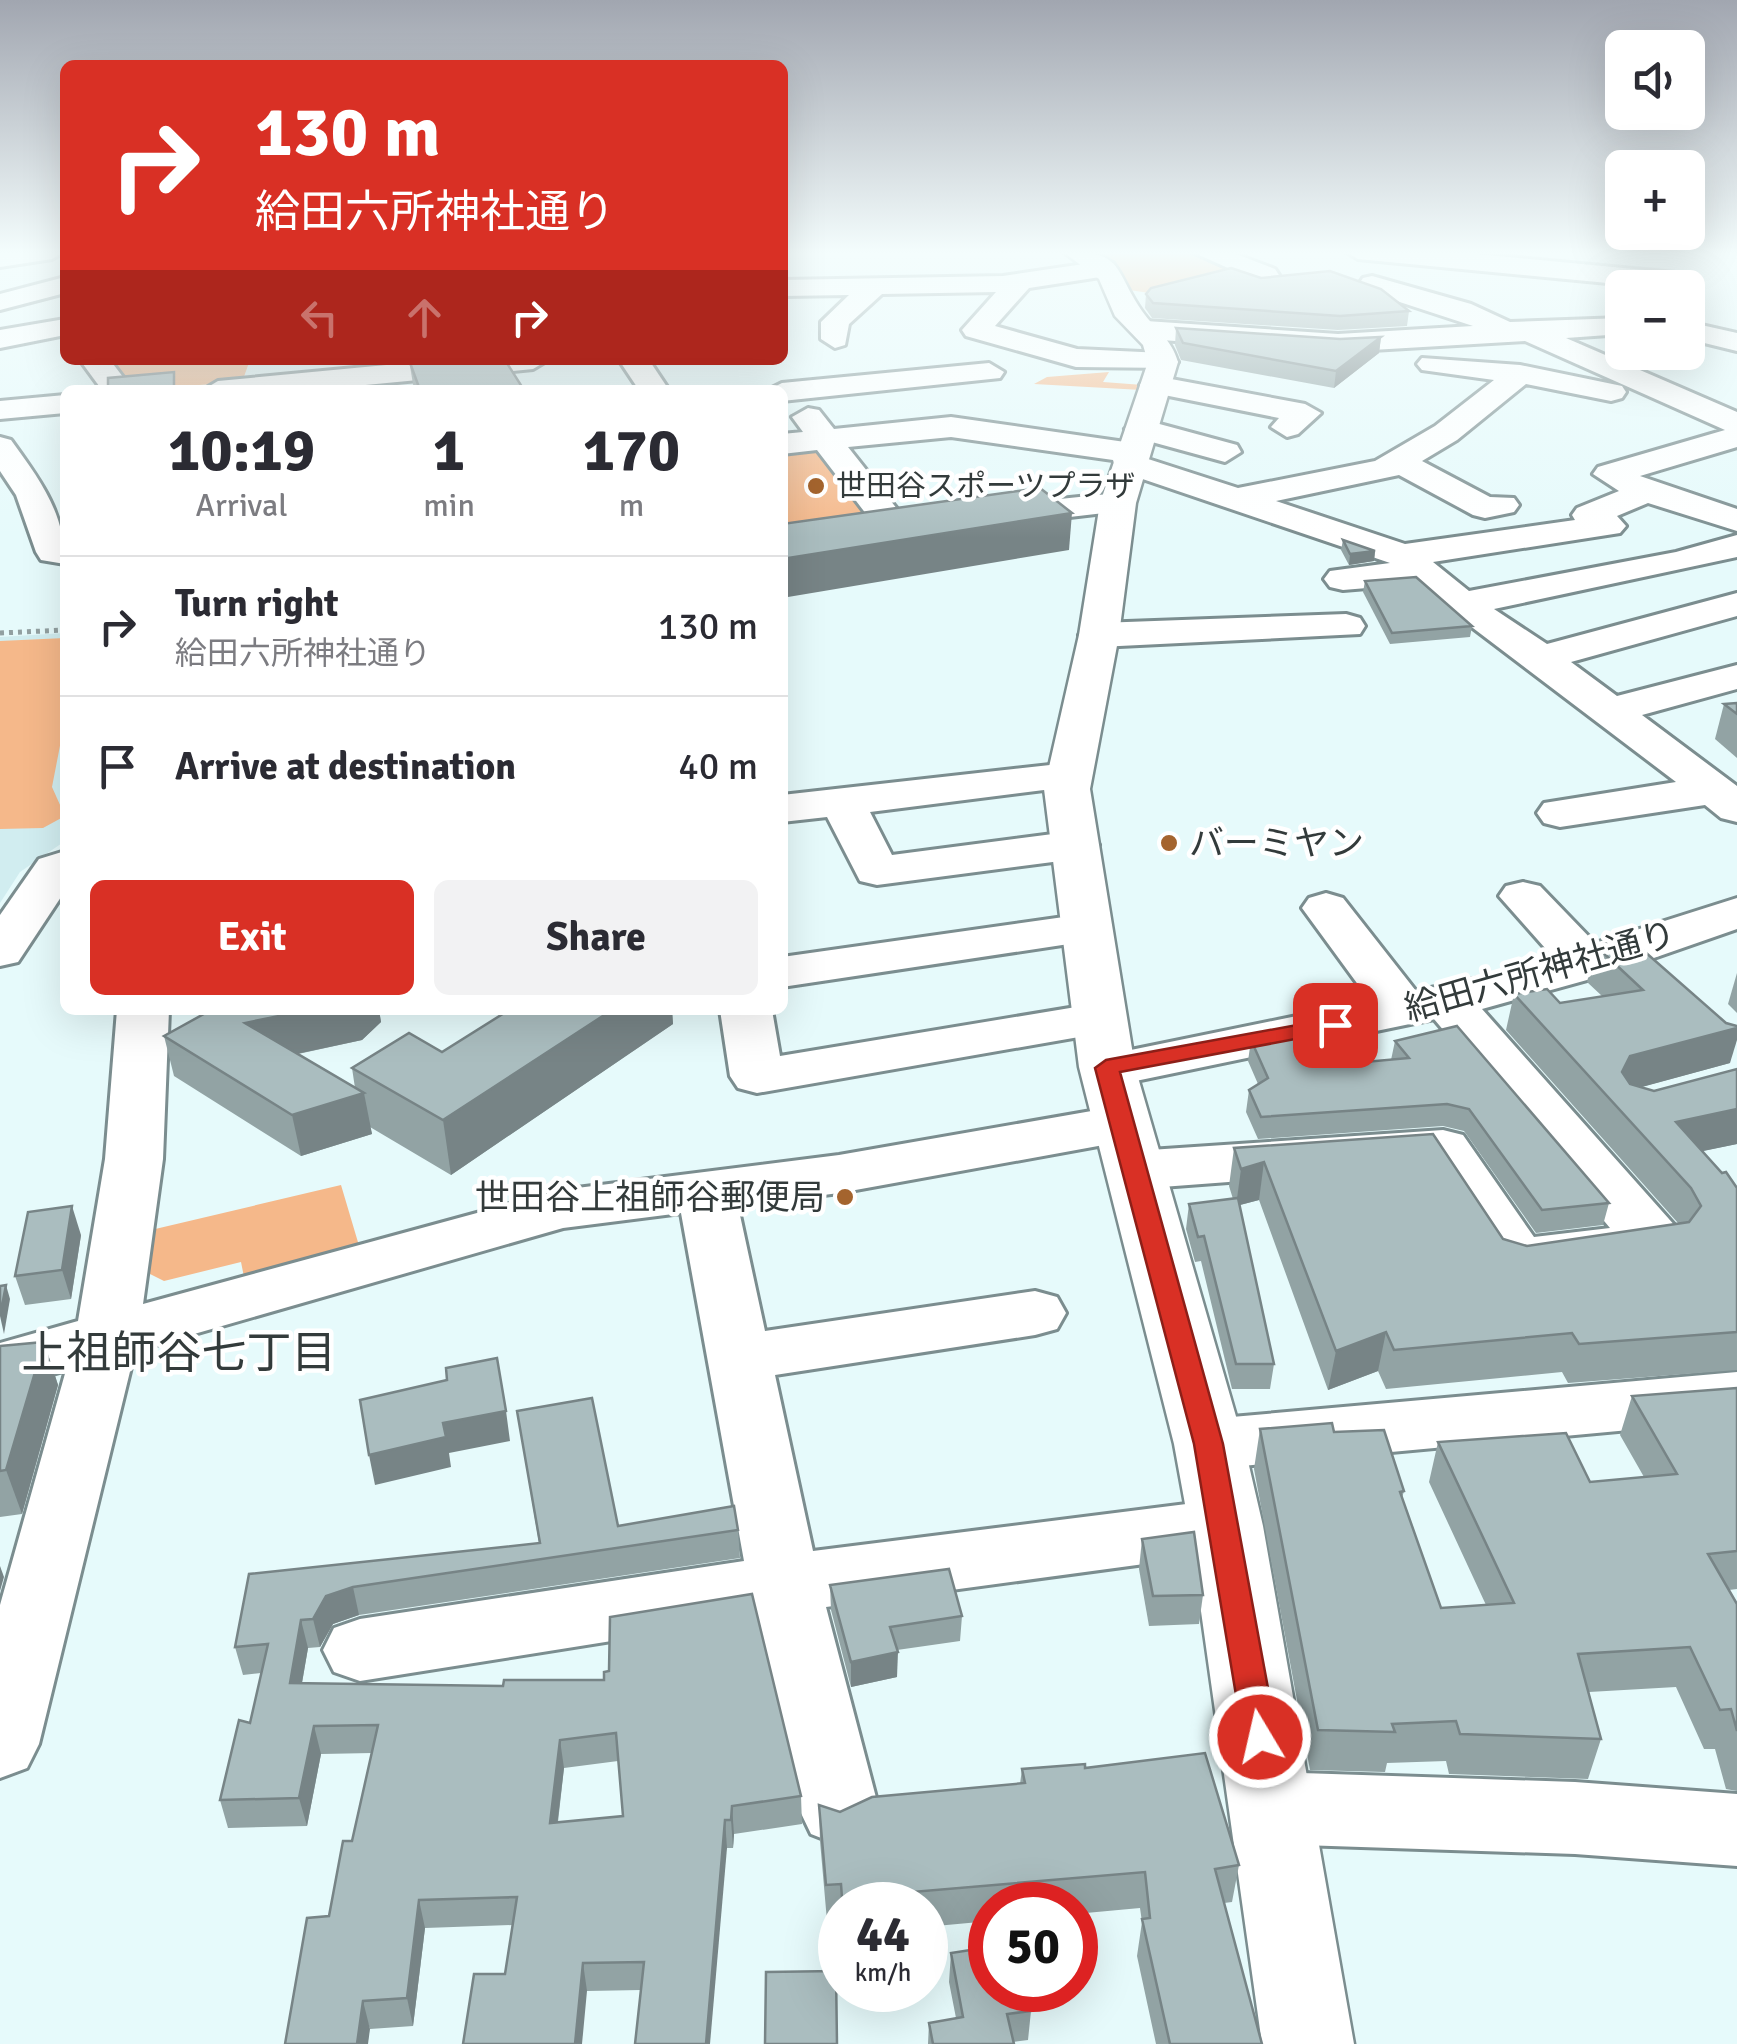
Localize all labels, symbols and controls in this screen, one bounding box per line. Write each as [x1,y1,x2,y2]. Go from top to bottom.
map controls [1605,30,1705,370]
button: sound [1605,30,1705,130]
text: 130 m [255,89,440,175]
icon: right [90,100,220,230]
button: + [1605,150,1705,250]
text: 給田六所神社通り [255,185,615,240]
button: − [1605,270,1705,370]
icon: left [292,290,347,345]
icon: ahead [397,290,452,345]
icon: right [502,290,557,345]
text: 10:19 [168,414,315,488]
text: 1 [433,414,465,488]
text: 170 [583,414,680,488]
place label: 世田谷スポーツプラザ [836,468,1135,505]
marker: 世田谷スポーツプラザ [805,475,827,497]
text: Arrival [196,486,288,525]
text: min [423,486,475,525]
text: m [619,486,644,525]
text: Turn right [175,580,339,627]
icon: right [90,599,145,654]
text: 130 m [658,603,758,650]
text: 給田六所神社通り [175,634,431,673]
icon: arrive [90,739,145,794]
text: Arrive at destination [175,743,516,790]
text: 40 m [678,743,758,790]
place label: バーミヤン [1189,822,1364,865]
marker: バーミヤン [1158,832,1180,854]
button: Exit [90,880,414,995]
button: Share [434,880,758,995]
street label: 給田六所神社通り [1400,912,1681,1031]
pin [1293,983,1378,1068]
icon: arrive [1308,998,1363,1053]
place label: 世田谷上祖師谷郵便局 [475,1176,825,1219]
marker: 世田谷上祖師谷郵便局 [834,1186,856,1208]
district label: 上祖師谷七丁目 [21,1326,337,1381]
position arrow [1208,1685,1312,1789]
speed limit sign: 50 [968,1882,1098,2012]
text: 44 [856,1904,910,1966]
text: km/h [855,1957,911,1988]

